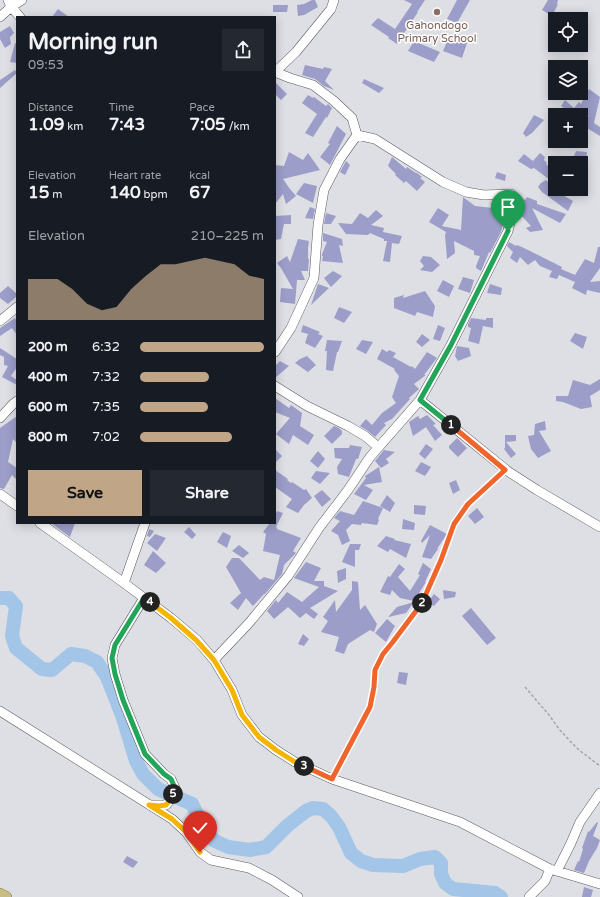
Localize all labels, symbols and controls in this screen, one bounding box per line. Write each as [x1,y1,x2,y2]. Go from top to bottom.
marker: Gahondogo Primary School [432,7,442,17]
map controls [548,12,588,196]
button: locate [548,12,588,52]
place label: Gahondogo Primary School [398,19,476,45]
text: Morning run [28,29,158,55]
button: share [222,29,264,71]
text: 09:53 [28,57,64,73]
button: layers [548,60,588,100]
text: Distance [28,101,73,114]
text: Time [109,101,134,114]
text: Pace [189,101,215,114]
button: + [548,108,588,148]
text: 1.09 [28,114,64,135]
text: 7:43 [109,114,145,135]
text: 7:05 [189,114,226,135]
text: km [64,120,83,133]
text: /km [226,120,250,133]
button: − [548,156,588,196]
text: Elevation [28,169,76,182]
text: Heart rate [109,169,161,182]
text: kcal [189,169,210,182]
text: 15 [28,182,49,203]
text: 140 [109,182,141,203]
text: 67 [189,182,211,203]
text: m [49,188,62,201]
text: bpm [141,188,168,201]
pin [491,190,525,231]
icon: arrive [497,196,519,218]
text: Elevation [28,228,85,244]
text: 210–225 m [191,228,264,244]
text: 200 m [28,339,68,355]
text: 6:32 [92,339,120,355]
text: 400 m [28,369,68,385]
text: 7:32 [92,369,120,385]
text: 600 m [28,399,68,415]
text: 7:35 [92,399,120,415]
pin: 1 [441,415,461,435]
text: 1 [448,418,454,431]
text: 800 m [28,429,68,445]
text: 7:02 [92,429,120,445]
button: Save [28,470,142,516]
button: Share [150,470,264,516]
pin: 4 [140,592,160,612]
pin: 2 [412,593,432,613]
text: 4 [147,595,153,608]
text: 2 [419,596,425,609]
pin: 3 [294,756,314,776]
text: 3 [301,759,307,772]
pin: 5 [163,784,183,804]
text: 5 [170,787,176,800]
pin [183,811,217,852]
icon: check [189,817,211,839]

